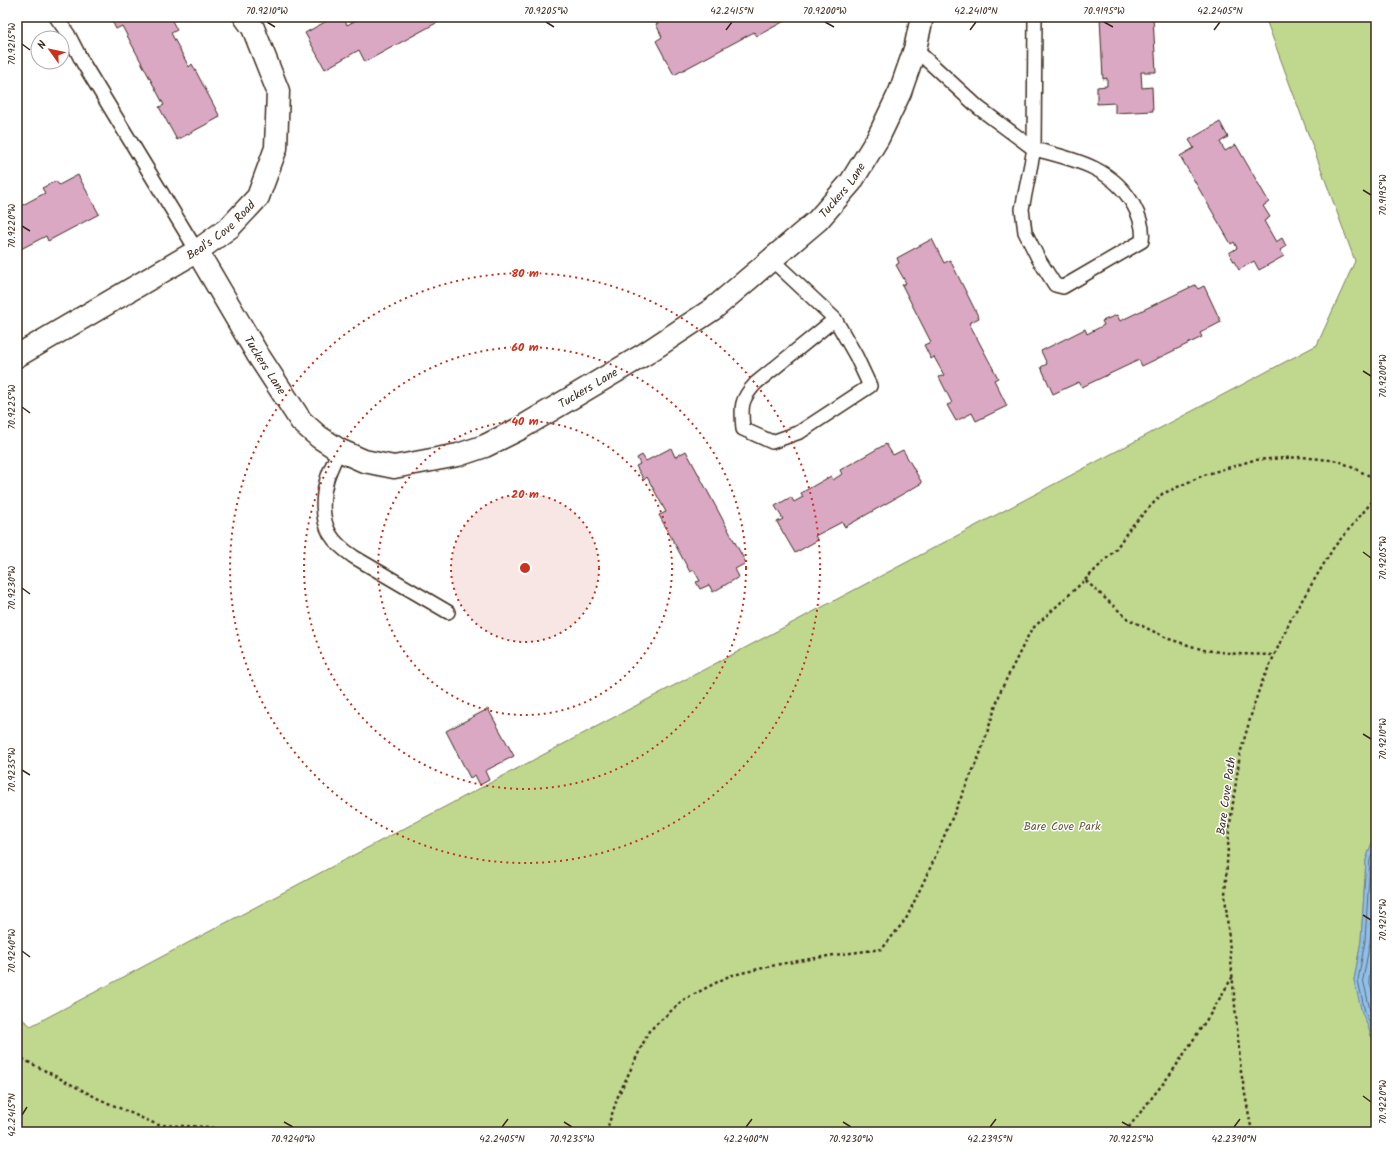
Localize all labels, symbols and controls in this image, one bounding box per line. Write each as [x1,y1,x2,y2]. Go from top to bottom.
text: 70.9210°W [246,3,288,19]
text: 70.9205°W [524,3,568,19]
text: 42.2415°N [710,3,754,19]
text: 70.9200°W [803,3,847,19]
text: 42.2410°N [954,3,998,19]
text: 70.9195°W [1083,3,1125,19]
text: 42.2405°N [1197,3,1243,19]
text: 70.9215°W [4,23,20,65]
north arrow [30,30,70,70]
text: N [33,37,52,53]
street label: Tuckers Lane [815,159,871,223]
text: 70.9195°W [1375,174,1391,216]
street label: Beal's Cove Road [183,196,261,265]
text: 70.9220°W [4,203,20,248]
text: 80 m [511,264,539,283]
street label: Tuckers Lane [239,332,291,399]
text: 60 m [511,338,539,357]
text: 70.9200°W [1375,354,1391,398]
street label: Tuckers Lane [555,363,622,414]
text: 70.9225°W [4,384,20,430]
text: 40 m [511,412,539,431]
text: 20 m [511,485,539,504]
text: 70.9205°W [1375,536,1391,580]
centre of rings [518,561,532,575]
text: 70.9230°W [4,566,20,610]
text: 70.9210°W [1375,718,1391,760]
text: 70.9235°W [4,747,20,792]
street label: Bare Cove Path [1212,756,1241,836]
park label: Bare Cove Park [1023,817,1101,836]
text: 70.9215°W [1375,899,1391,941]
text: 70.9240°W [4,929,20,973]
text: 70.9220°W [1375,1079,1391,1124]
text: 42.2415°N [4,1093,20,1137]
text: 70.9240°W [271,1131,315,1147]
text: 42.2405°N [479,1131,525,1147]
text: 70.9235°W [550,1131,595,1147]
text: 42.2400°N [723,1131,769,1147]
text: 70.9230°W [829,1131,873,1147]
text: 42.2395°N [967,1131,1013,1147]
text: 70.9225°W [1108,1131,1154,1147]
text: 42.2390°N [1211,1131,1257,1147]

